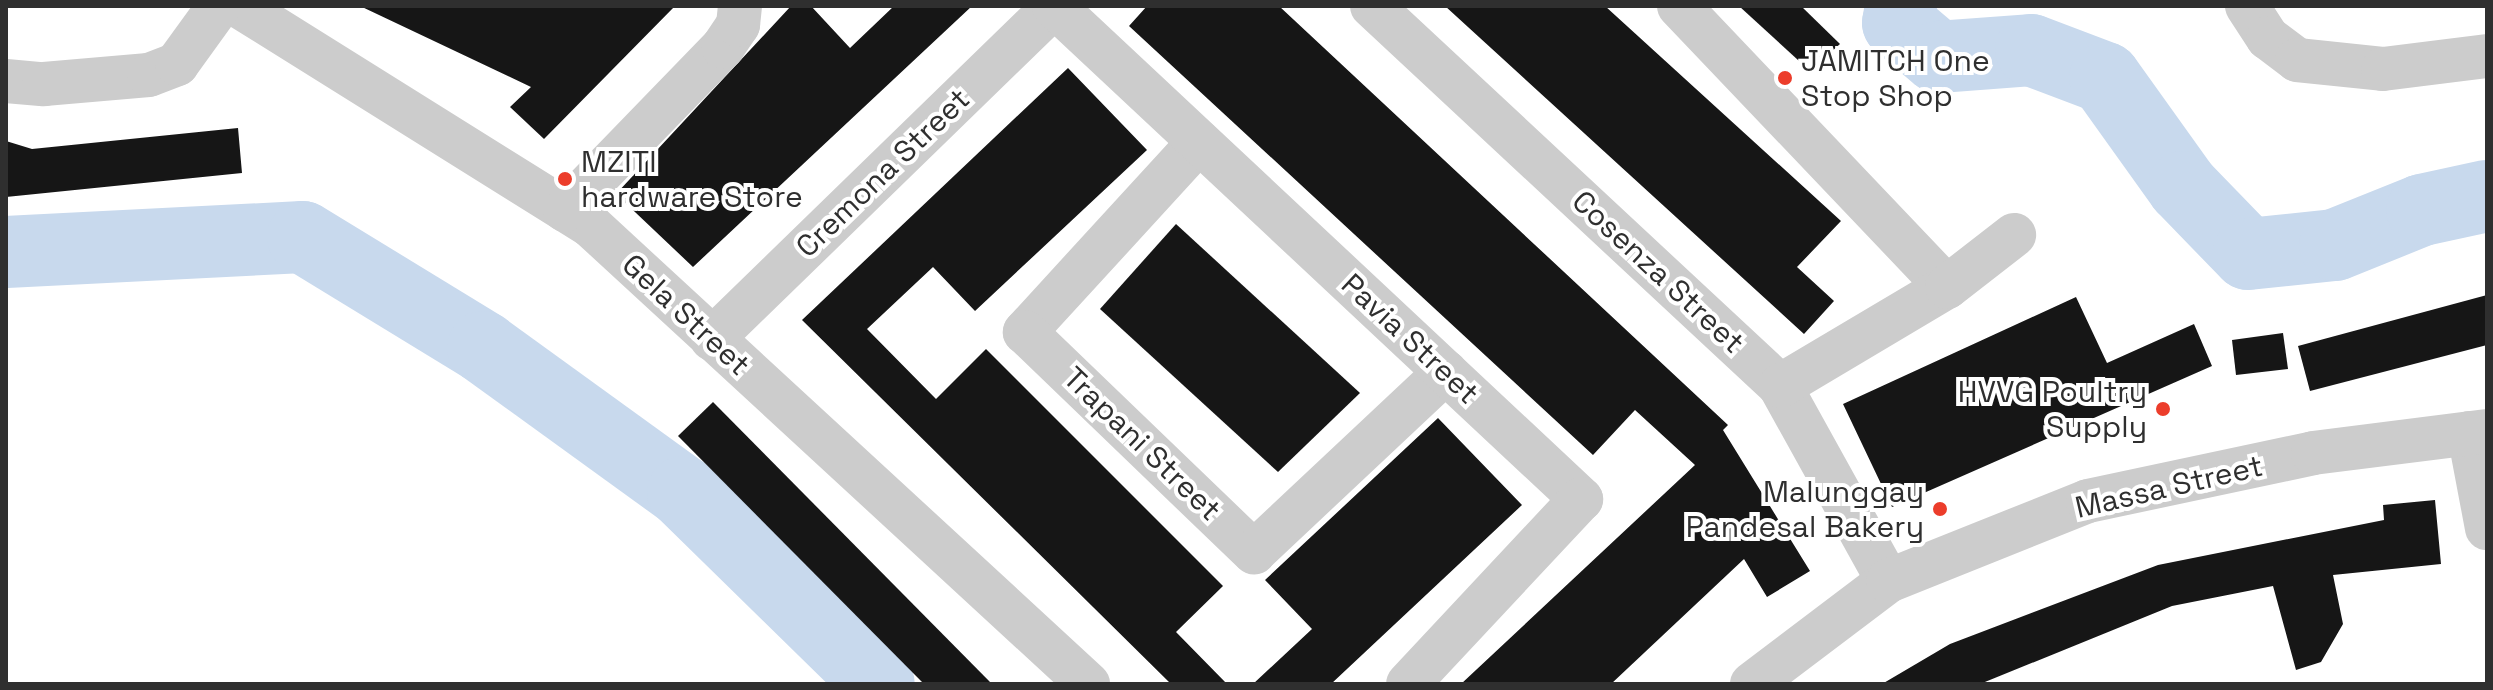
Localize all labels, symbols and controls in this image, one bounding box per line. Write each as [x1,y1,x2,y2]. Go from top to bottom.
place label: JAMITCH One Stop Shop [1801,43,1990,114]
marker: JAMITCH One Stop Shop [1776,69,1794,87]
street label: Cremona Street [789,81,977,265]
place label: MZITI hardware Store [581,144,803,214]
marker: MZITI hardware Store [556,170,574,188]
street label: Cosenza Street [1565,183,1751,361]
street label: Gela Street [615,247,757,383]
street label: Pavia Street [1334,266,1486,412]
street label: Trapani Street [1056,360,1228,528]
place label: HVVG Poultry Supply [1958,374,2147,444]
marker: HVVG Poultry Supply [2154,400,2172,418]
street label: Massa Street [2072,448,2266,526]
place label: Malunggay Pandesal Bakery [1686,474,1924,544]
marker: Malunggay Pandesal Bakery [1931,500,1949,518]

